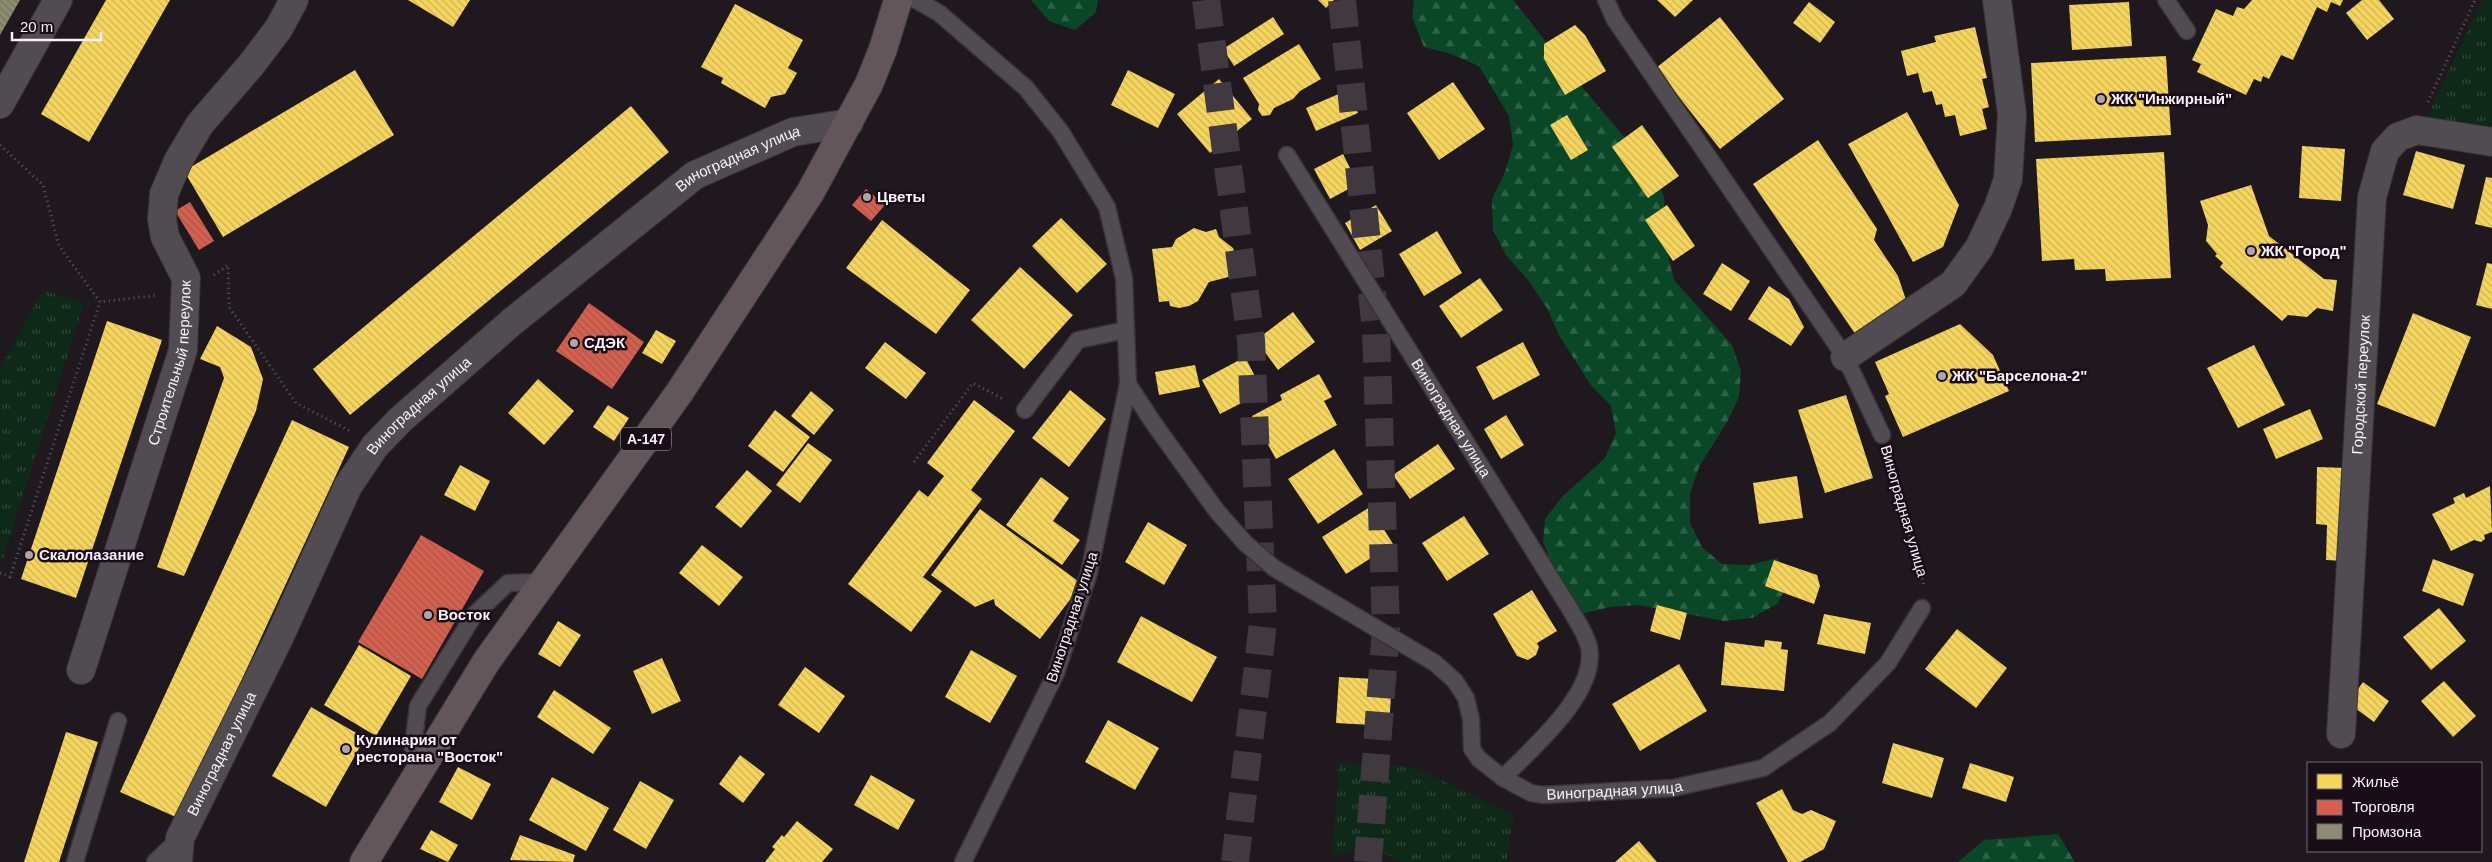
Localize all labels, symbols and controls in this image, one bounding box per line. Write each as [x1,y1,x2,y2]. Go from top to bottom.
scale bar [12,10,101,42]
text: 20 m [20,18,53,35]
place label: ЖК "Инжирный" [2110,90,2232,107]
marker: ЖК "Инжирный" [2095,93,2107,105]
street label: Виноградная улица [672,122,802,195]
place label: Цветы [877,188,925,205]
marker: Цветы [861,191,873,203]
place label: ЖК "Город" [2260,242,2347,259]
marker: ЖК "Город" [2245,245,2257,257]
street label: Строительный переулок [144,279,194,447]
street label: Городской переулок [2348,314,2373,455]
place label: СДЭК [584,334,626,351]
marker: СДЭК [568,337,580,349]
street label: Виноградная улица [363,352,475,458]
street label: Виноградная улица [1408,356,1495,481]
place label: ЖК "Барселона-2" [1951,367,2087,384]
marker: ЖК "Барселона-2" [1936,370,1948,382]
road number: А-147 [621,428,671,450]
street label: Виноградная улица [1878,443,1932,579]
place label: Скалолазание [39,546,144,563]
marker: Скалолазание [23,549,35,561]
street label: Виноградная улица [1042,549,1101,684]
place label: Восток [438,606,490,623]
marker: Восток [422,609,434,621]
street label: Виноградная улица [183,688,259,818]
place label: Кулинария от ресторана "Восток" [356,731,503,765]
marker: Кулинария от ресторана "Восток" [340,743,352,755]
legend [2307,762,2482,852]
text: Жильё [2352,773,2399,790]
street label: Виноградная улица [1546,777,1685,803]
text: Торговля [2352,798,2415,815]
text: Промзона [2352,823,2422,840]

